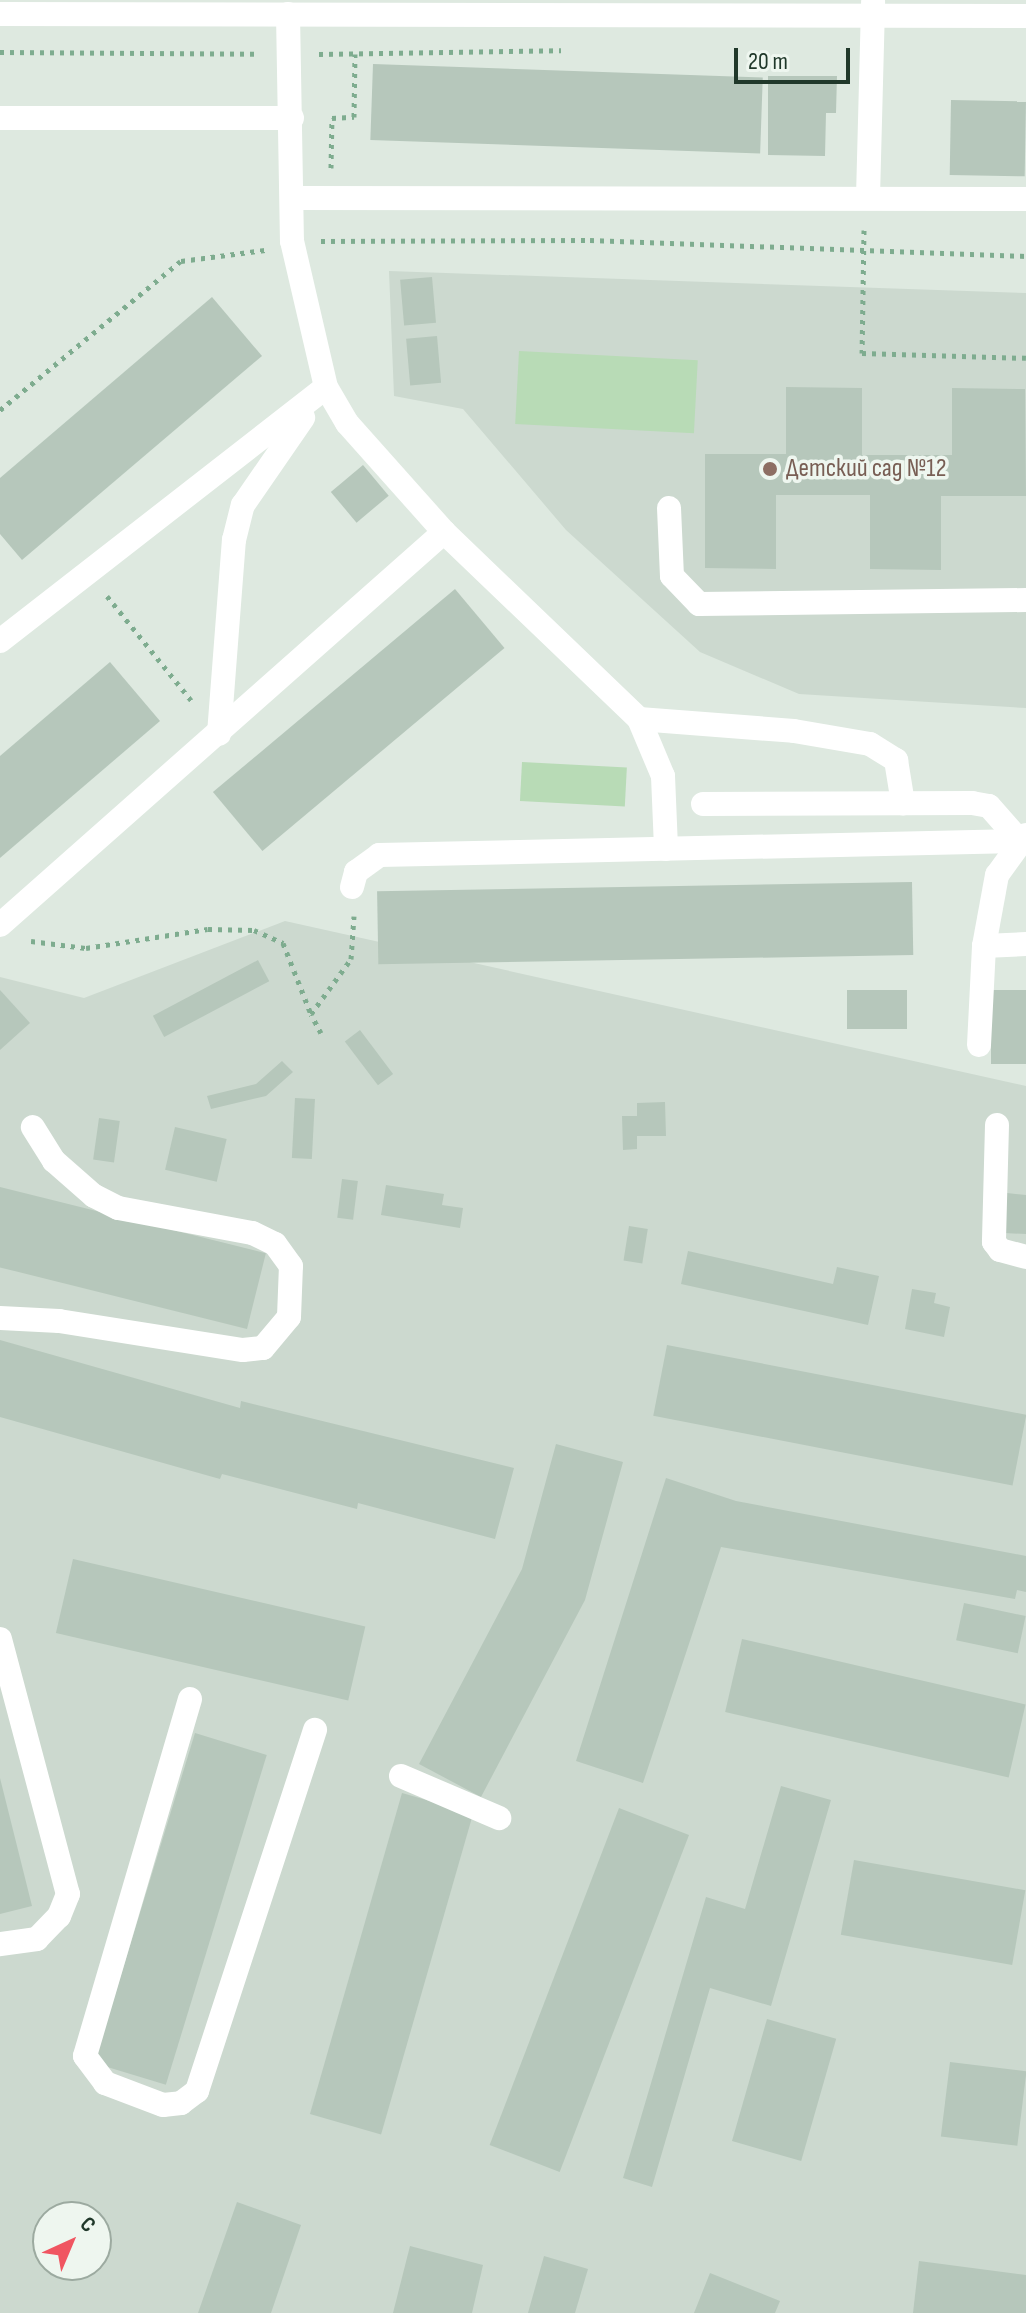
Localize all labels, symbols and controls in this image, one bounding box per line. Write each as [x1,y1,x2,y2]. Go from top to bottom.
scale bar [738,32,854,82]
text: 20 m [748,47,788,76]
place label: Детский сад №12 [786,453,946,485]
marker: Детский сад №12 [761,460,779,478]
north arrow [32,2201,112,2281]
text: С [74,2211,101,2238]

